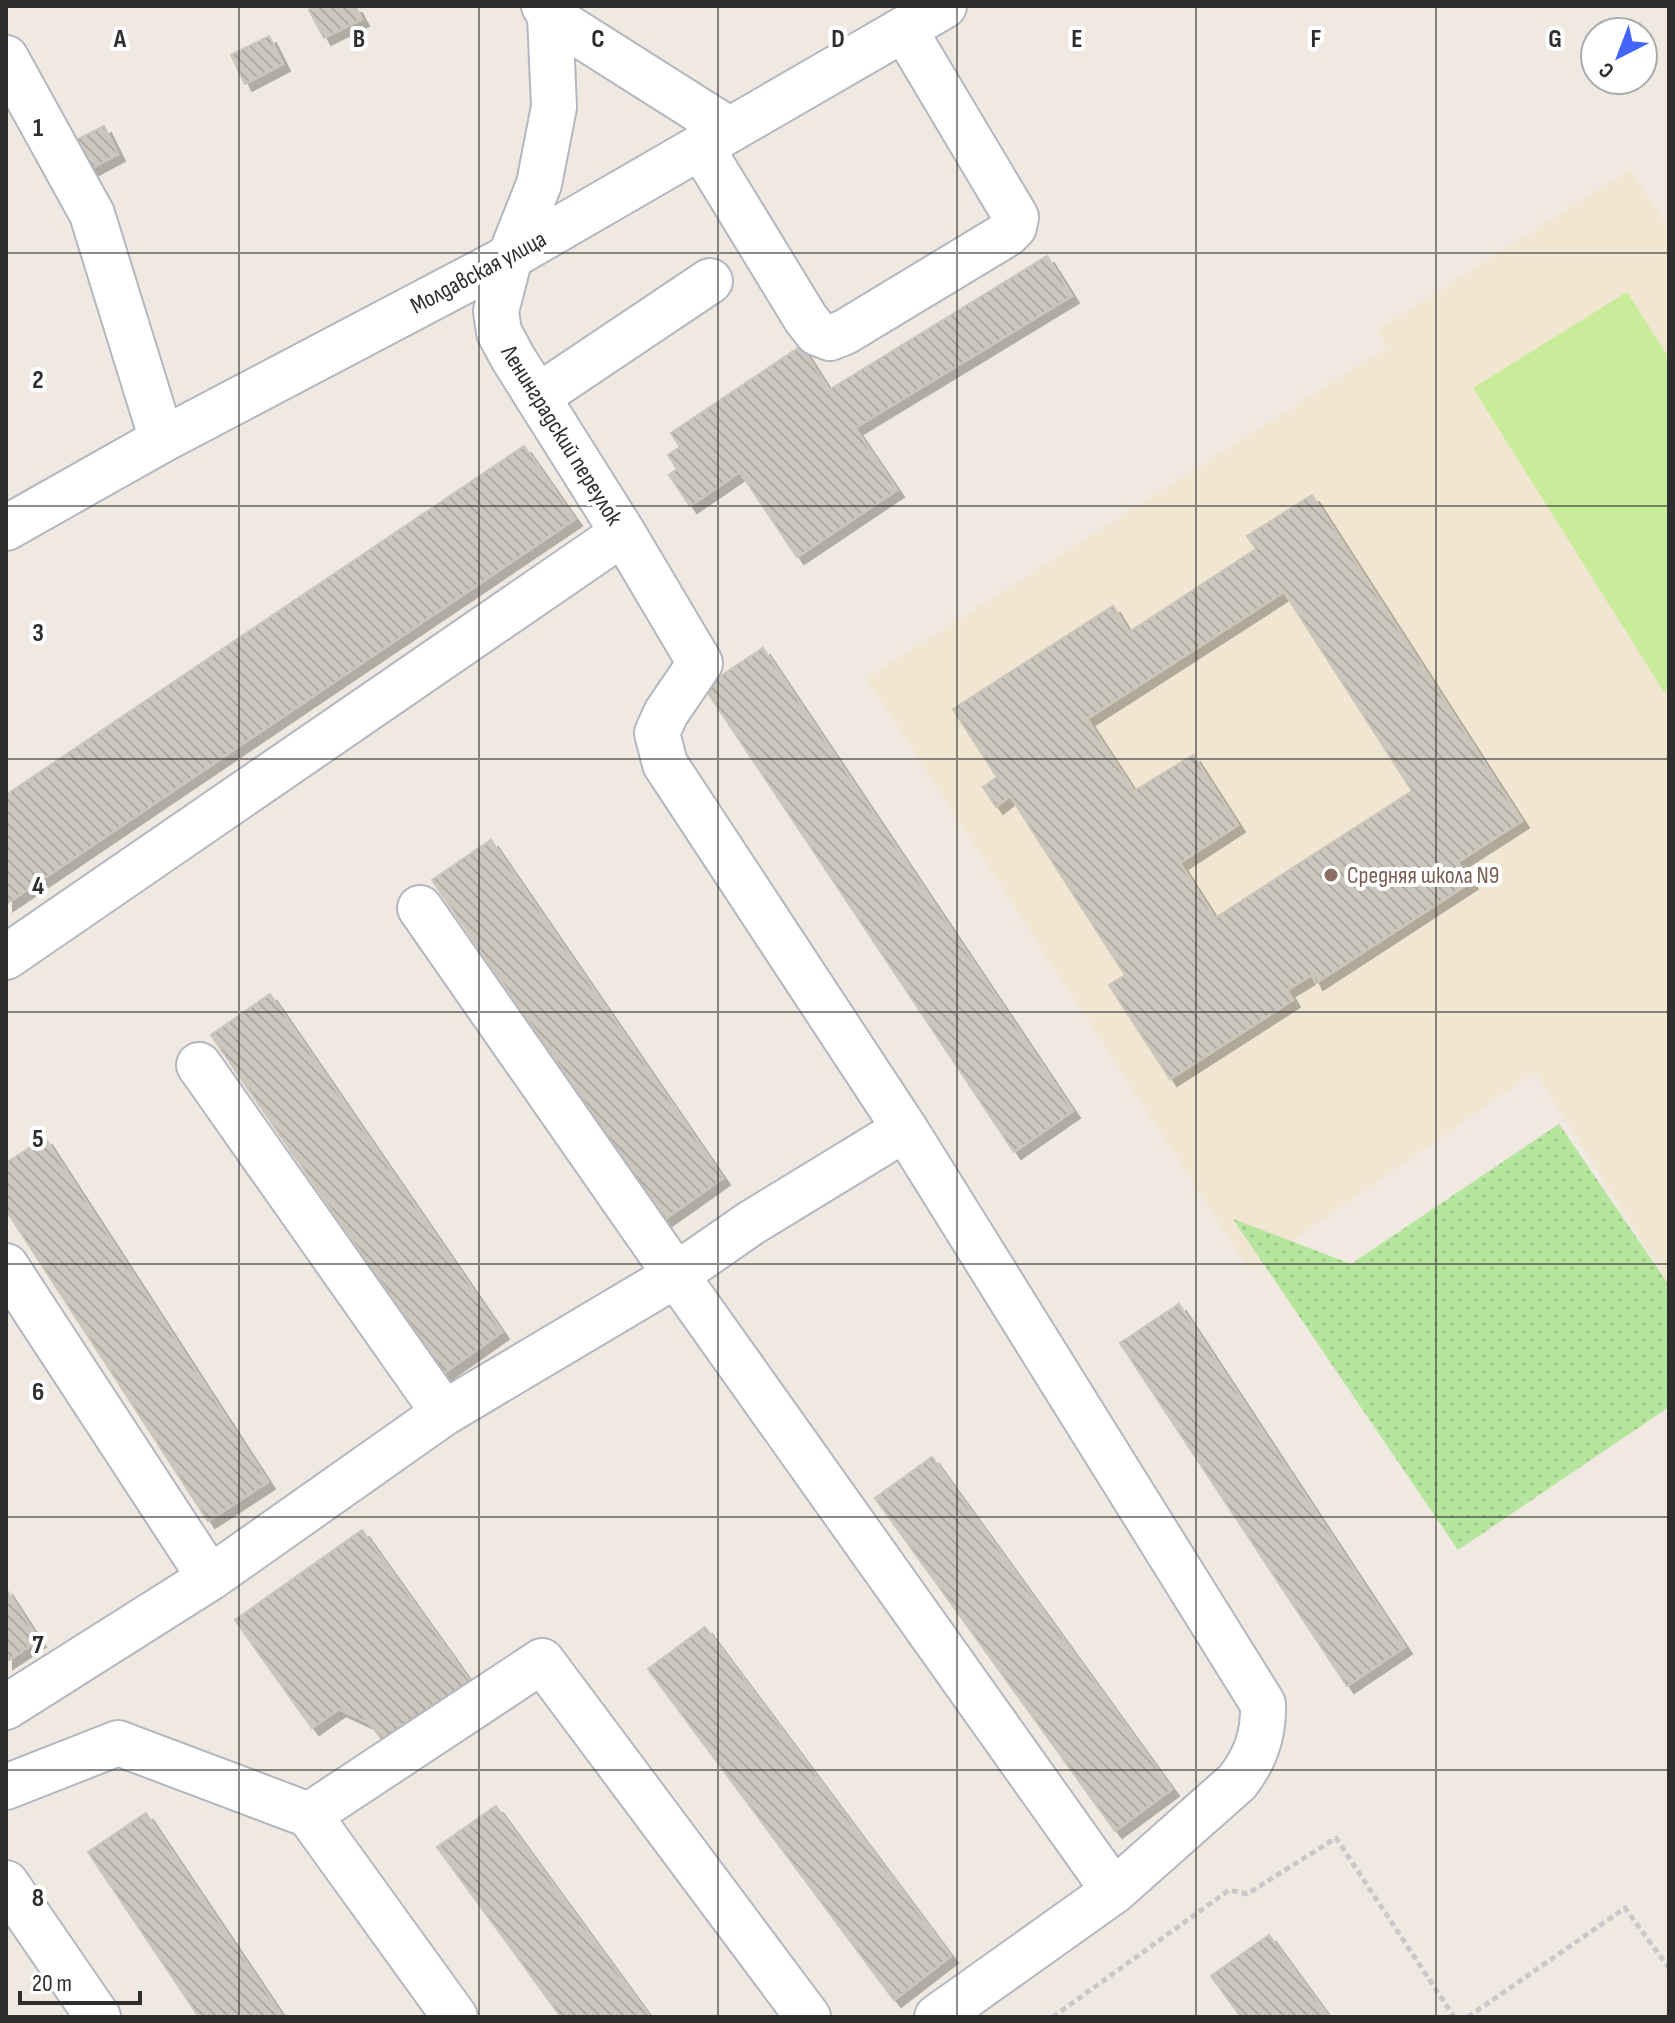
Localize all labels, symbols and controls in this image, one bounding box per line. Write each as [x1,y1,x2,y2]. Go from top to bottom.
north arrow [1579,16,1659,96]
text: A [113,24,127,55]
text: B [353,24,365,55]
text: C [591,24,605,55]
text: D [831,24,845,55]
text: E [1071,24,1083,55]
text: F [1311,24,1322,55]
text: G [1548,24,1562,55]
text: С [1593,56,1620,84]
text: 1 [33,113,43,144]
street label: Молдавская улица [405,224,551,320]
street label: Ленинградский переулок [494,339,629,531]
text: 2 [32,365,44,396]
text: 3 [32,618,44,649]
place label: Средняя школа N9 [1347,861,1499,890]
marker: Средняя школа N9 [1322,866,1340,884]
text: 4 [32,871,44,902]
text: 5 [32,1124,44,1155]
text: 6 [32,1377,44,1408]
text: 7 [32,1630,44,1661]
text: 8 [32,1883,44,1914]
scale bar [20,1955,140,2005]
text: 20 m [32,1969,72,1998]

